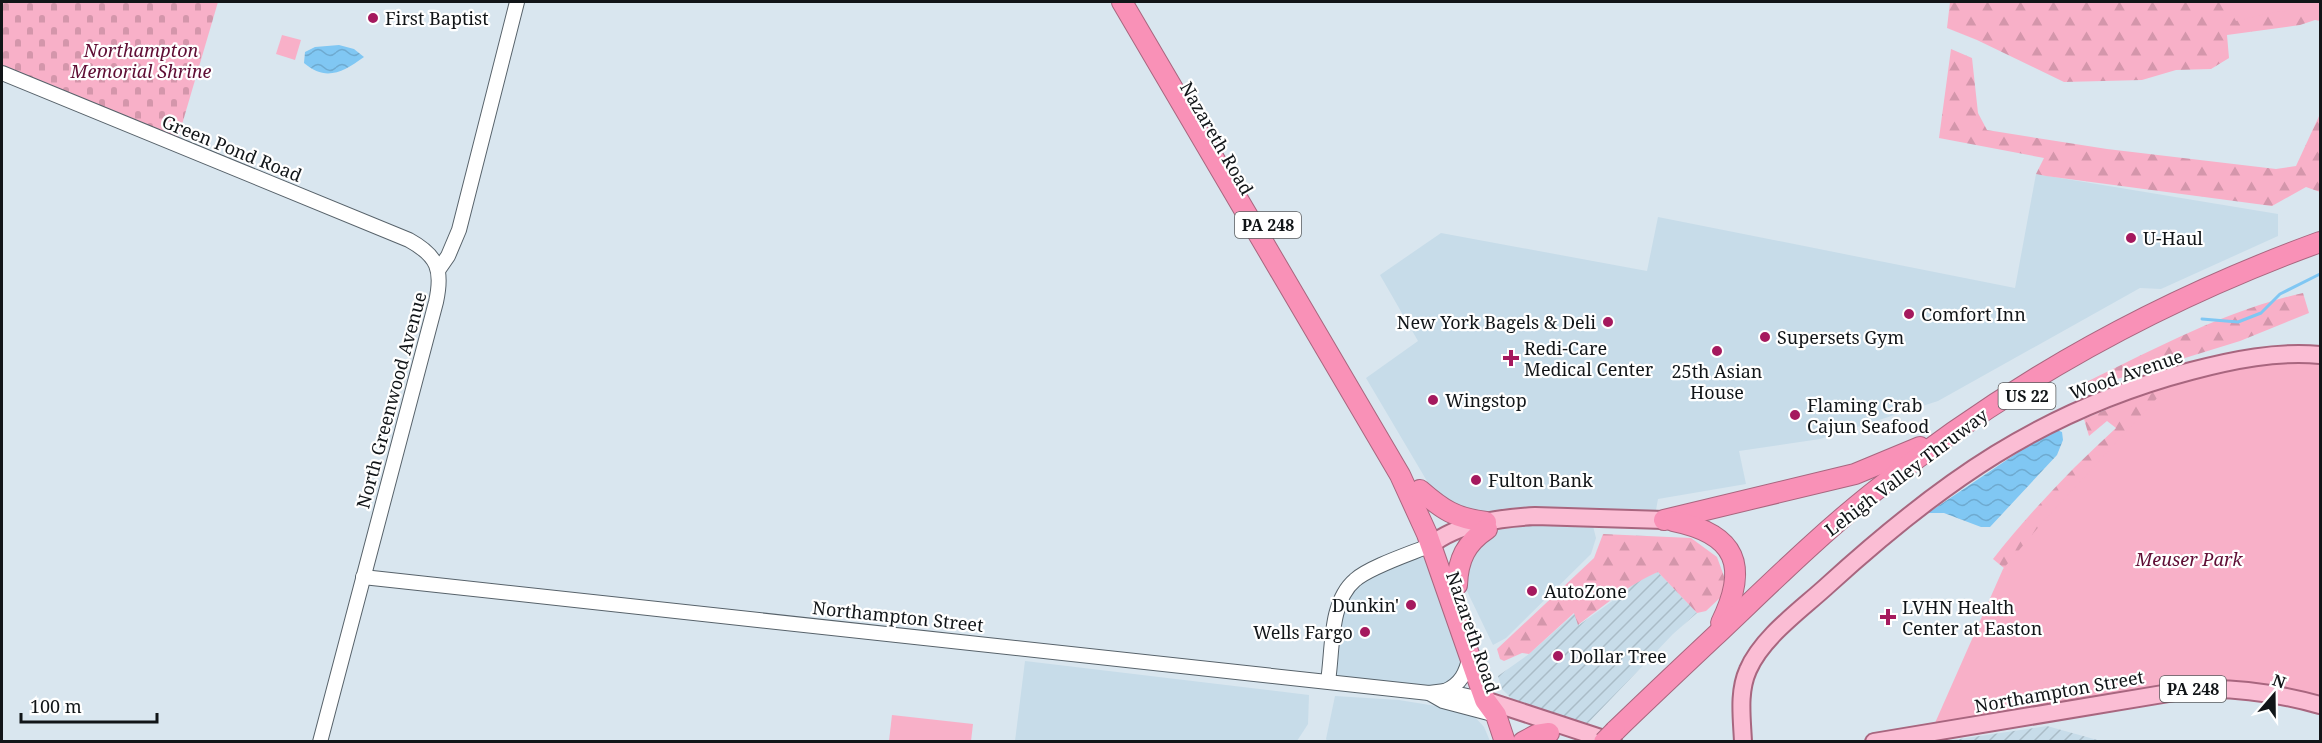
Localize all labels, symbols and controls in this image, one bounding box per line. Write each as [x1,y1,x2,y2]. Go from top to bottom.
place label: First Baptist [385,6,489,30]
marker: First Baptist [366,11,380,25]
park label: Northampton Memorial Shrine [70,38,212,83]
street label: Nazareth Road [1175,77,1259,199]
street label: Green Pond Road [158,109,306,187]
road number: PA 248 [1235,212,1301,238]
place label: U-Haul [2143,226,2203,250]
marker: U-Haul [2124,231,2138,245]
street label: North Greenwood Avenue [350,289,432,511]
place label: Comfort Inn [1921,302,2026,326]
marker: Comfort Inn [1902,307,1916,321]
place label: New York Bagels & Deli [1397,310,1596,334]
marker: New York Bagels & Deli [1601,315,1615,329]
place label: Supersets Gym [1777,325,1904,349]
marker: Supersets Gym [1758,330,1772,344]
place label: Redi-Care Medical Center [1524,336,1654,381]
street label: Wood Avenue [2066,343,2186,405]
marker: 25th Asian House [1710,344,1724,358]
marker: Redi-Care Medical Center [1502,349,1520,367]
place label: 25th Asian House [1672,359,1763,404]
road number: US 22 [1998,383,2056,409]
place label: Wingstop [1445,388,1527,412]
marker: Wingstop [1426,393,1440,407]
place label: Flaming Crab Cajun Seafood [1807,393,1929,438]
street label: Lehigh Valley Thruway [1820,402,1993,541]
marker: Flaming Crab Cajun Seafood [1788,408,1802,422]
place label: Fulton Bank [1488,468,1593,492]
marker: Fulton Bank [1469,473,1483,487]
park label: Meuser Park [2134,547,2243,571]
street label: Nazareth Road [1441,568,1505,696]
place label: AutoZone [1544,579,1627,603]
marker: AutoZone [1525,584,1539,598]
place label: Dunkin' [1332,593,1399,617]
street label: Northampton Street [811,595,985,637]
place label: LVHN Health Center at Easton [1902,595,2043,640]
marker: Dunkin' [1404,598,1418,612]
marker: LVHN Health Center at Easton [1879,608,1897,626]
place label: Wells Fargo [1253,620,1353,644]
marker: Wells Fargo [1358,625,1372,639]
place label: Dollar Tree [1570,644,1667,668]
marker: Dollar Tree [1551,649,1565,663]
street label: Northampton Street [1972,664,2146,718]
north arrow [2244,665,2304,725]
text: N [2269,668,2289,694]
road number: PA 248 [2160,676,2226,702]
scale bar [21,686,158,724]
text: 100 m [30,694,82,718]

